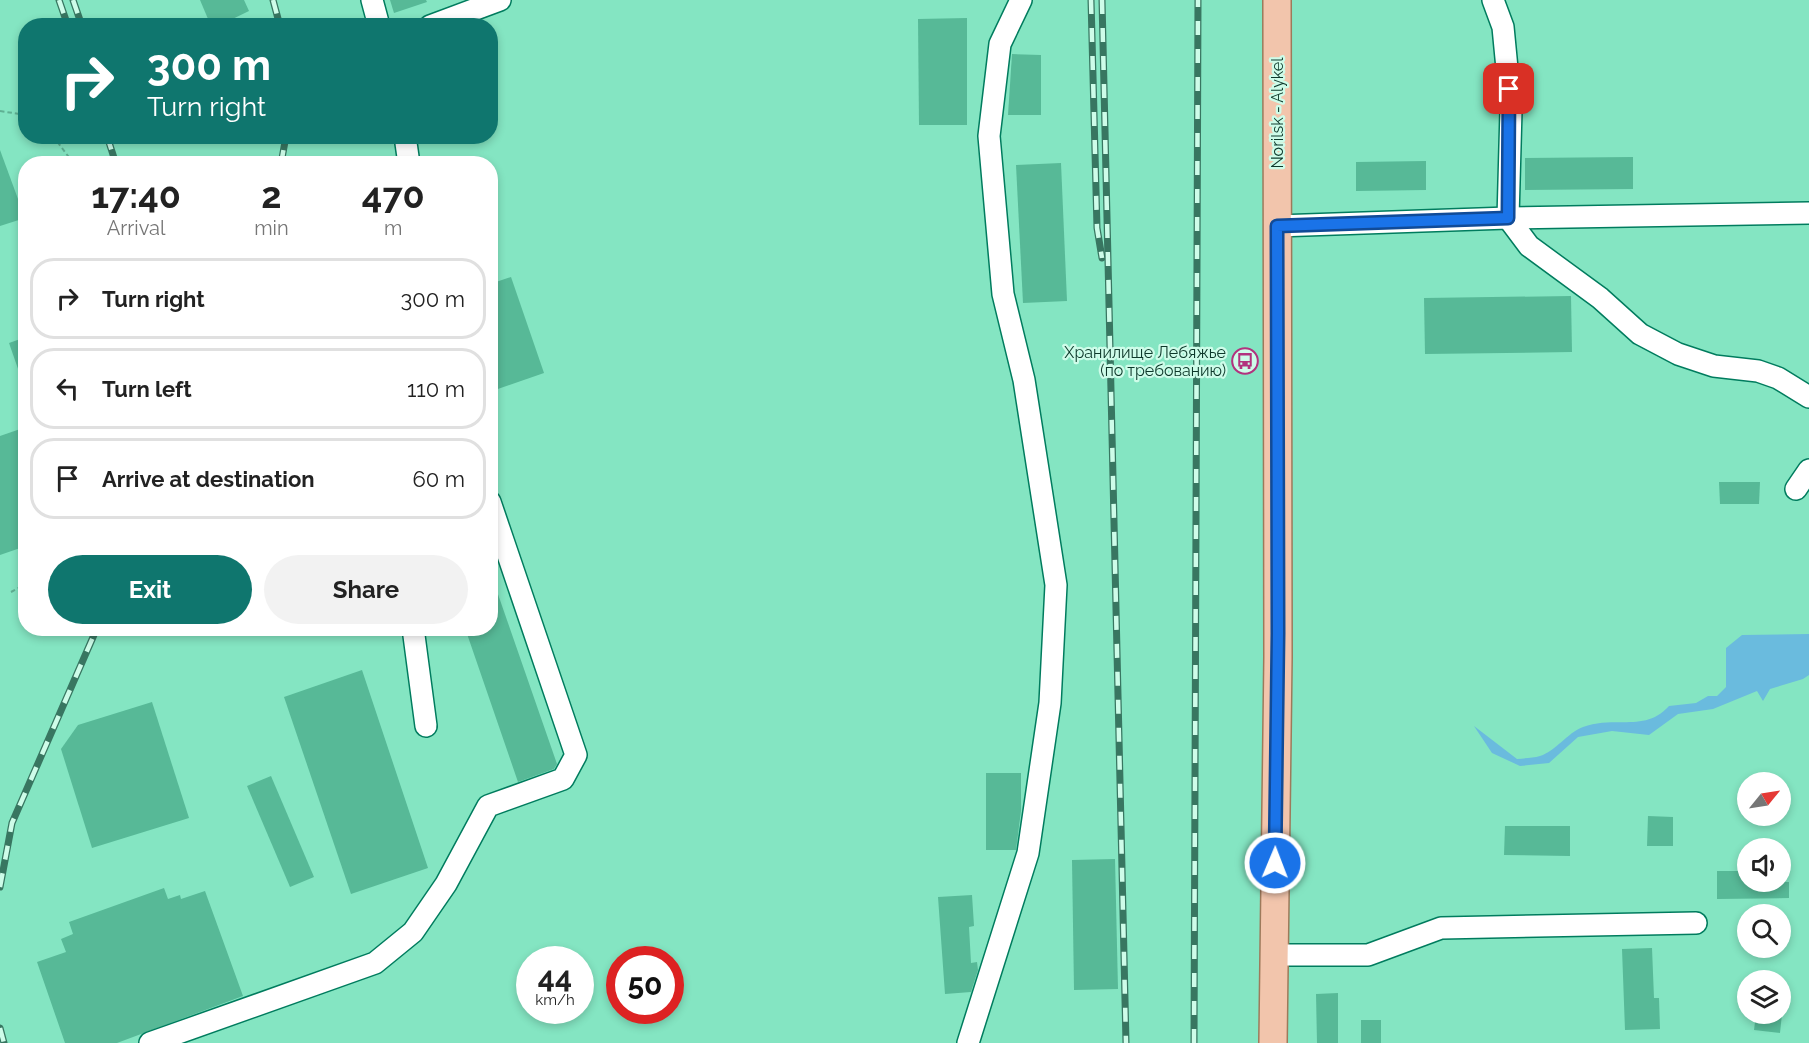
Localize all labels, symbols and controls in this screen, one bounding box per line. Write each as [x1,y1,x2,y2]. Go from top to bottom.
text: 300 m [147,41,271,90]
icon: right [48,42,126,120]
street label: Norilsk - Alykel [1268,57,1287,169]
pin [1483,63,1534,114]
icon: arrive [1492,72,1525,105]
text: Turn right [147,91,266,122]
text: 17:40 [91,174,181,216]
text: 2 [261,174,282,216]
text: 470 [362,174,425,216]
text: Arrival [107,216,165,240]
text: min [254,216,289,240]
text: m [384,216,402,240]
icon: right [51,282,84,315]
text: Turn right [102,286,205,312]
text: 300 m [400,286,465,312]
place label: Хранилище Лебяжье (по требованию) [1064,343,1226,380]
bus stop icon: Хранилище Лебяжье (по требованию) [1230,346,1260,376]
icon: left [51,372,84,405]
text: Turn left [102,376,192,402]
text: 110 m [407,376,465,402]
icon: arrive [51,462,84,495]
text: Arrive at destination [102,466,315,492]
text: 60 m [412,466,465,492]
button: Exit [48,555,252,624]
button: Share [264,555,468,624]
north arrow [1737,772,1791,826]
map controls [1737,772,1791,1024]
position arrow [1243,831,1307,895]
button: sound [1737,838,1791,892]
button: search [1737,904,1791,958]
speed limit sign: 50 [606,946,684,1024]
text: 44 [538,960,572,995]
button: layers [1737,970,1791,1024]
text: km/h [535,991,575,1009]

